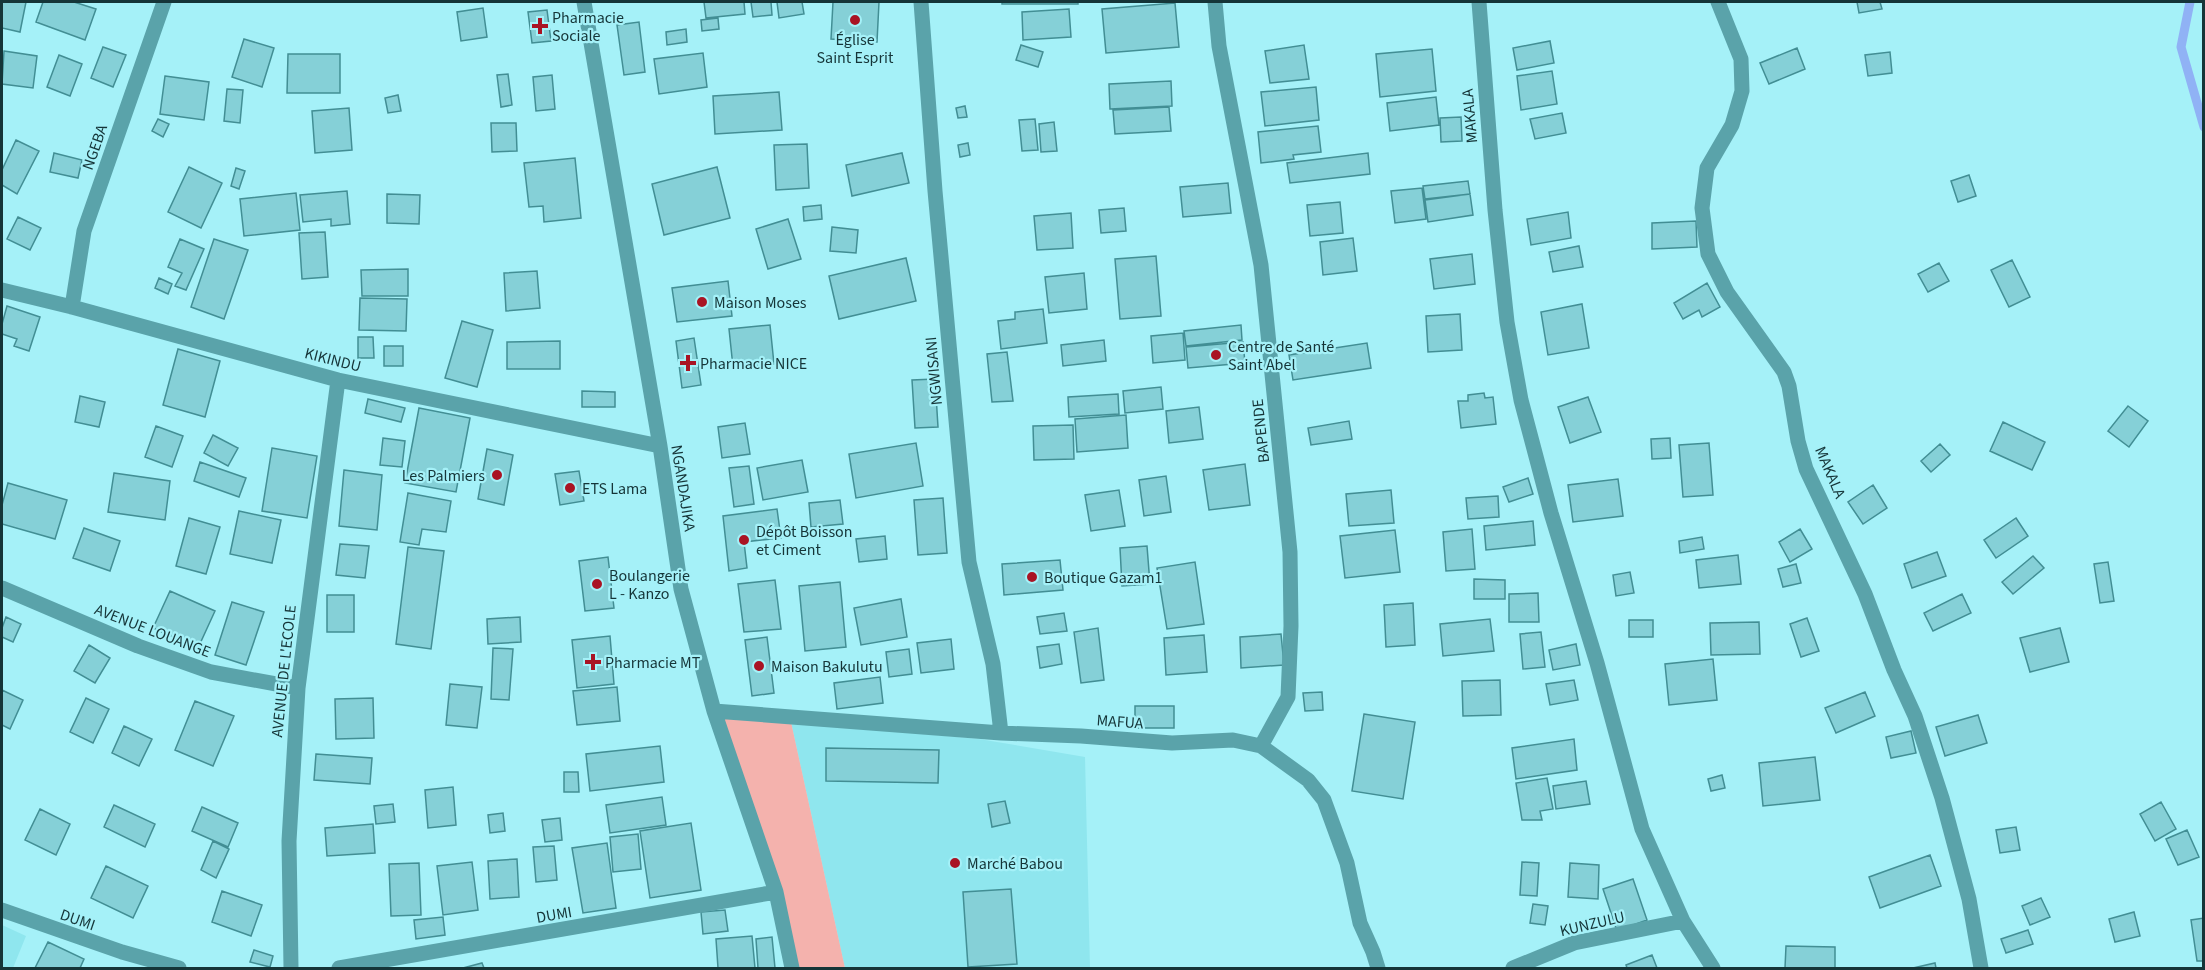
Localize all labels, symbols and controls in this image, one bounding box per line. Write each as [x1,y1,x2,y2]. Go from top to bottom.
place label: Pharmacie Sociale [552,7,624,47]
marker: Église Saint Esprit [848,13,862,27]
marker: Pharmacie Sociale [533,19,547,33]
place label: Église Saint Esprit [817,29,894,69]
street label: MAKALA [1457,87,1483,144]
street label: NGEBA [77,121,113,173]
place label: Maison Moses [714,292,807,314]
marker: Maison Moses [695,295,709,309]
street label: NGWISANI [920,336,948,406]
place label: Centre de Santé Saint Abel [1228,336,1334,376]
street label: KIKINDU [302,342,363,378]
marker: Centre de Santé Saint Abel [1209,348,1223,362]
place label: Pharmacie NICE [700,353,807,375]
marker: Pharmacie NICE [681,356,695,370]
street label: BAPENDE [1247,398,1275,464]
street label: NGANDAJIKA [665,443,701,533]
street label: MAKALA [1809,443,1851,502]
place label: Les Palmiers [402,465,485,487]
marker: Les Palmiers [490,468,504,482]
place label: ETS Lama [582,478,647,500]
marker: ETS Lama [563,481,577,495]
place label: Dépôt Boisson et Ciment [756,521,853,561]
marker: Dépôt Boisson et Ciment [737,533,751,547]
place label: Boulangerie L - Kanzo [609,565,690,605]
place label: Boutique Gazam1 [1044,567,1163,589]
marker: Boutique Gazam1 [1025,570,1039,584]
marker: Boulangerie L - Kanzo [590,577,604,591]
street label: AVENUE LOUANGE [91,599,214,663]
street label: AVENUE DE L'ECOLE [266,604,302,738]
place label: Pharmacie MT [605,652,701,674]
marker: Pharmacie MT [586,655,600,669]
place label: Maison Bakulutu [771,656,883,678]
marker: Maison Bakulutu [752,659,766,673]
street label: MAFUA [1096,709,1144,735]
place label: Marché Babou [967,853,1063,875]
marker: Marché Babou [948,856,962,870]
street label: DUMI [535,901,574,929]
street label: DUMI [57,904,98,936]
street label: KUNZULU [1558,906,1627,942]

